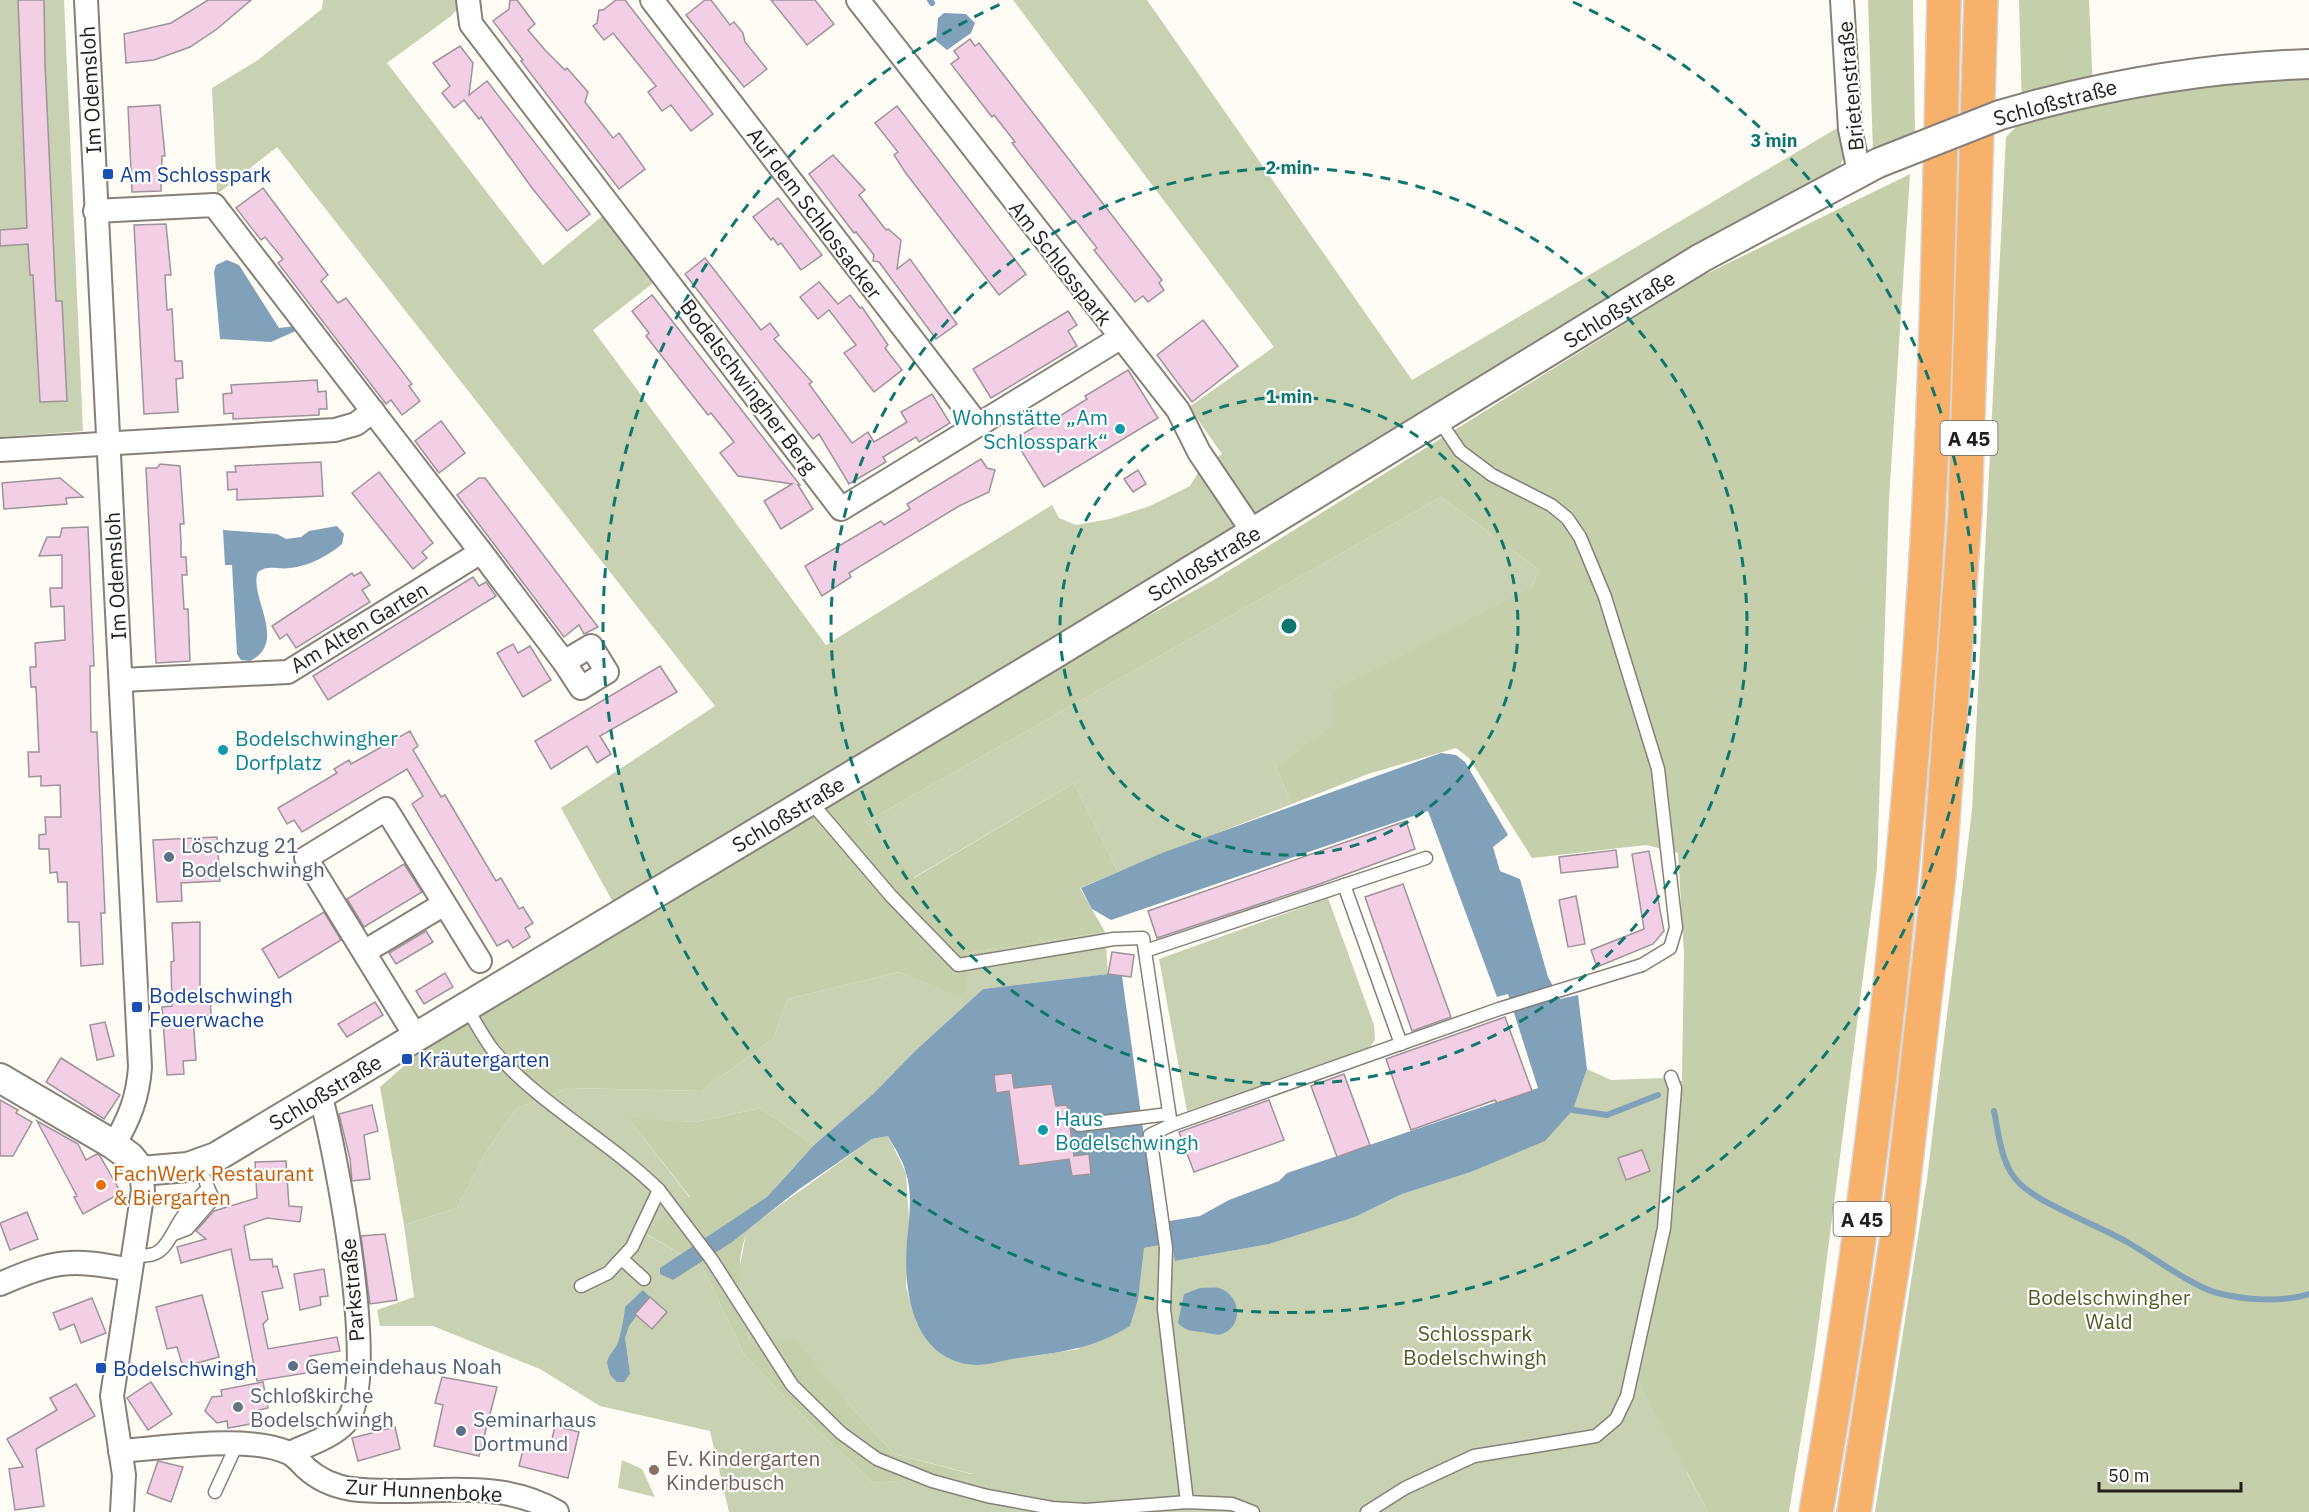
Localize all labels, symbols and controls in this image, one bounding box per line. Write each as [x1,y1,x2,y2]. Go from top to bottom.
street label: Brietenstraße [1830,20,1870,152]
street label: Im Odemsloh [73,25,107,155]
street label: Schloßstraße [1990,72,2120,132]
street label: Auf dem Schlossacker [741,121,889,305]
text: 3 min [1750,129,1798,152]
text: 2 min [1265,156,1313,179]
place label: Am Schlosspark [120,160,271,188]
marker: Am Schlosspark [101,167,115,181]
street label: Am Schlosspark [1003,195,1119,331]
street label: Schloßstraße [1558,264,1680,354]
street label: Bodelschwingher Berg [674,293,824,479]
text: 1 min [1265,385,1313,408]
place label: Wohnstätte „Am Schlosspark“ [952,403,1108,455]
road number: A 45 [1940,421,1998,455]
marker: Wohnstätte „Am Schlosspark“ [1113,422,1127,436]
street label: Im Odemsloh [98,511,132,641]
street label: Schloßstraße [1142,518,1266,608]
street label: Am Alten Garten [285,575,433,679]
centre of rings [1279,616,1299,636]
place label: Bodelschwingher Dorfplatz [235,724,398,776]
marker: Bodelschwingher Dorfplatz [216,743,230,757]
street label: Schloßstraße [726,769,850,859]
place label: Löschzug 21 Bodelschwingh [181,831,325,883]
marker: Löschzug 21 Bodelschwingh [162,850,176,864]
place label: Bodelschwingh Feuerwache [149,981,293,1033]
marker: Bodelschwingh Feuerwache [130,1000,144,1014]
place label: Kräutergarten [419,1045,550,1073]
street label: Schloßstraße [263,1047,387,1137]
marker: Kräutergarten [400,1052,414,1066]
place label: Haus Bodelschwingh [1055,1104,1199,1156]
marker: Haus Bodelschwingh [1036,1123,1050,1137]
place label: FachWerk Restaurant & Biergarten [113,1159,314,1211]
marker: FachWerk Restaurant & Biergarten [94,1178,108,1192]
road number: A 45 [1834,1202,1890,1236]
street label: Parkstraße [334,1237,370,1343]
park label: Bodelschwingher Wald [2027,1283,2191,1335]
park label: Schlosspark Bodelschwingh [1403,1319,1547,1371]
place label: Gemeindehaus Noah [305,1352,502,1380]
place label: Bodelschwingh [113,1354,257,1382]
marker: Gemeindehaus Noah [286,1359,300,1373]
marker: Bodelschwingh [94,1361,108,1375]
place label: Schloßkirche Bodelschwingh [250,1381,394,1433]
marker: Schloßkirche Bodelschwingh [231,1400,245,1414]
place label: Seminarhaus Dortmund [473,1405,596,1457]
marker: Seminarhaus Dortmund [454,1424,468,1438]
place label: Ev. Kindergarten Kinderbusch [666,1444,821,1496]
scale bar [2099,1455,2242,1493]
marker: Ev. Kindergarten Kinderbusch [647,1463,661,1477]
text: 50 m [2108,1464,2150,1487]
street label: Zur Hunnenboke [345,1472,503,1508]

